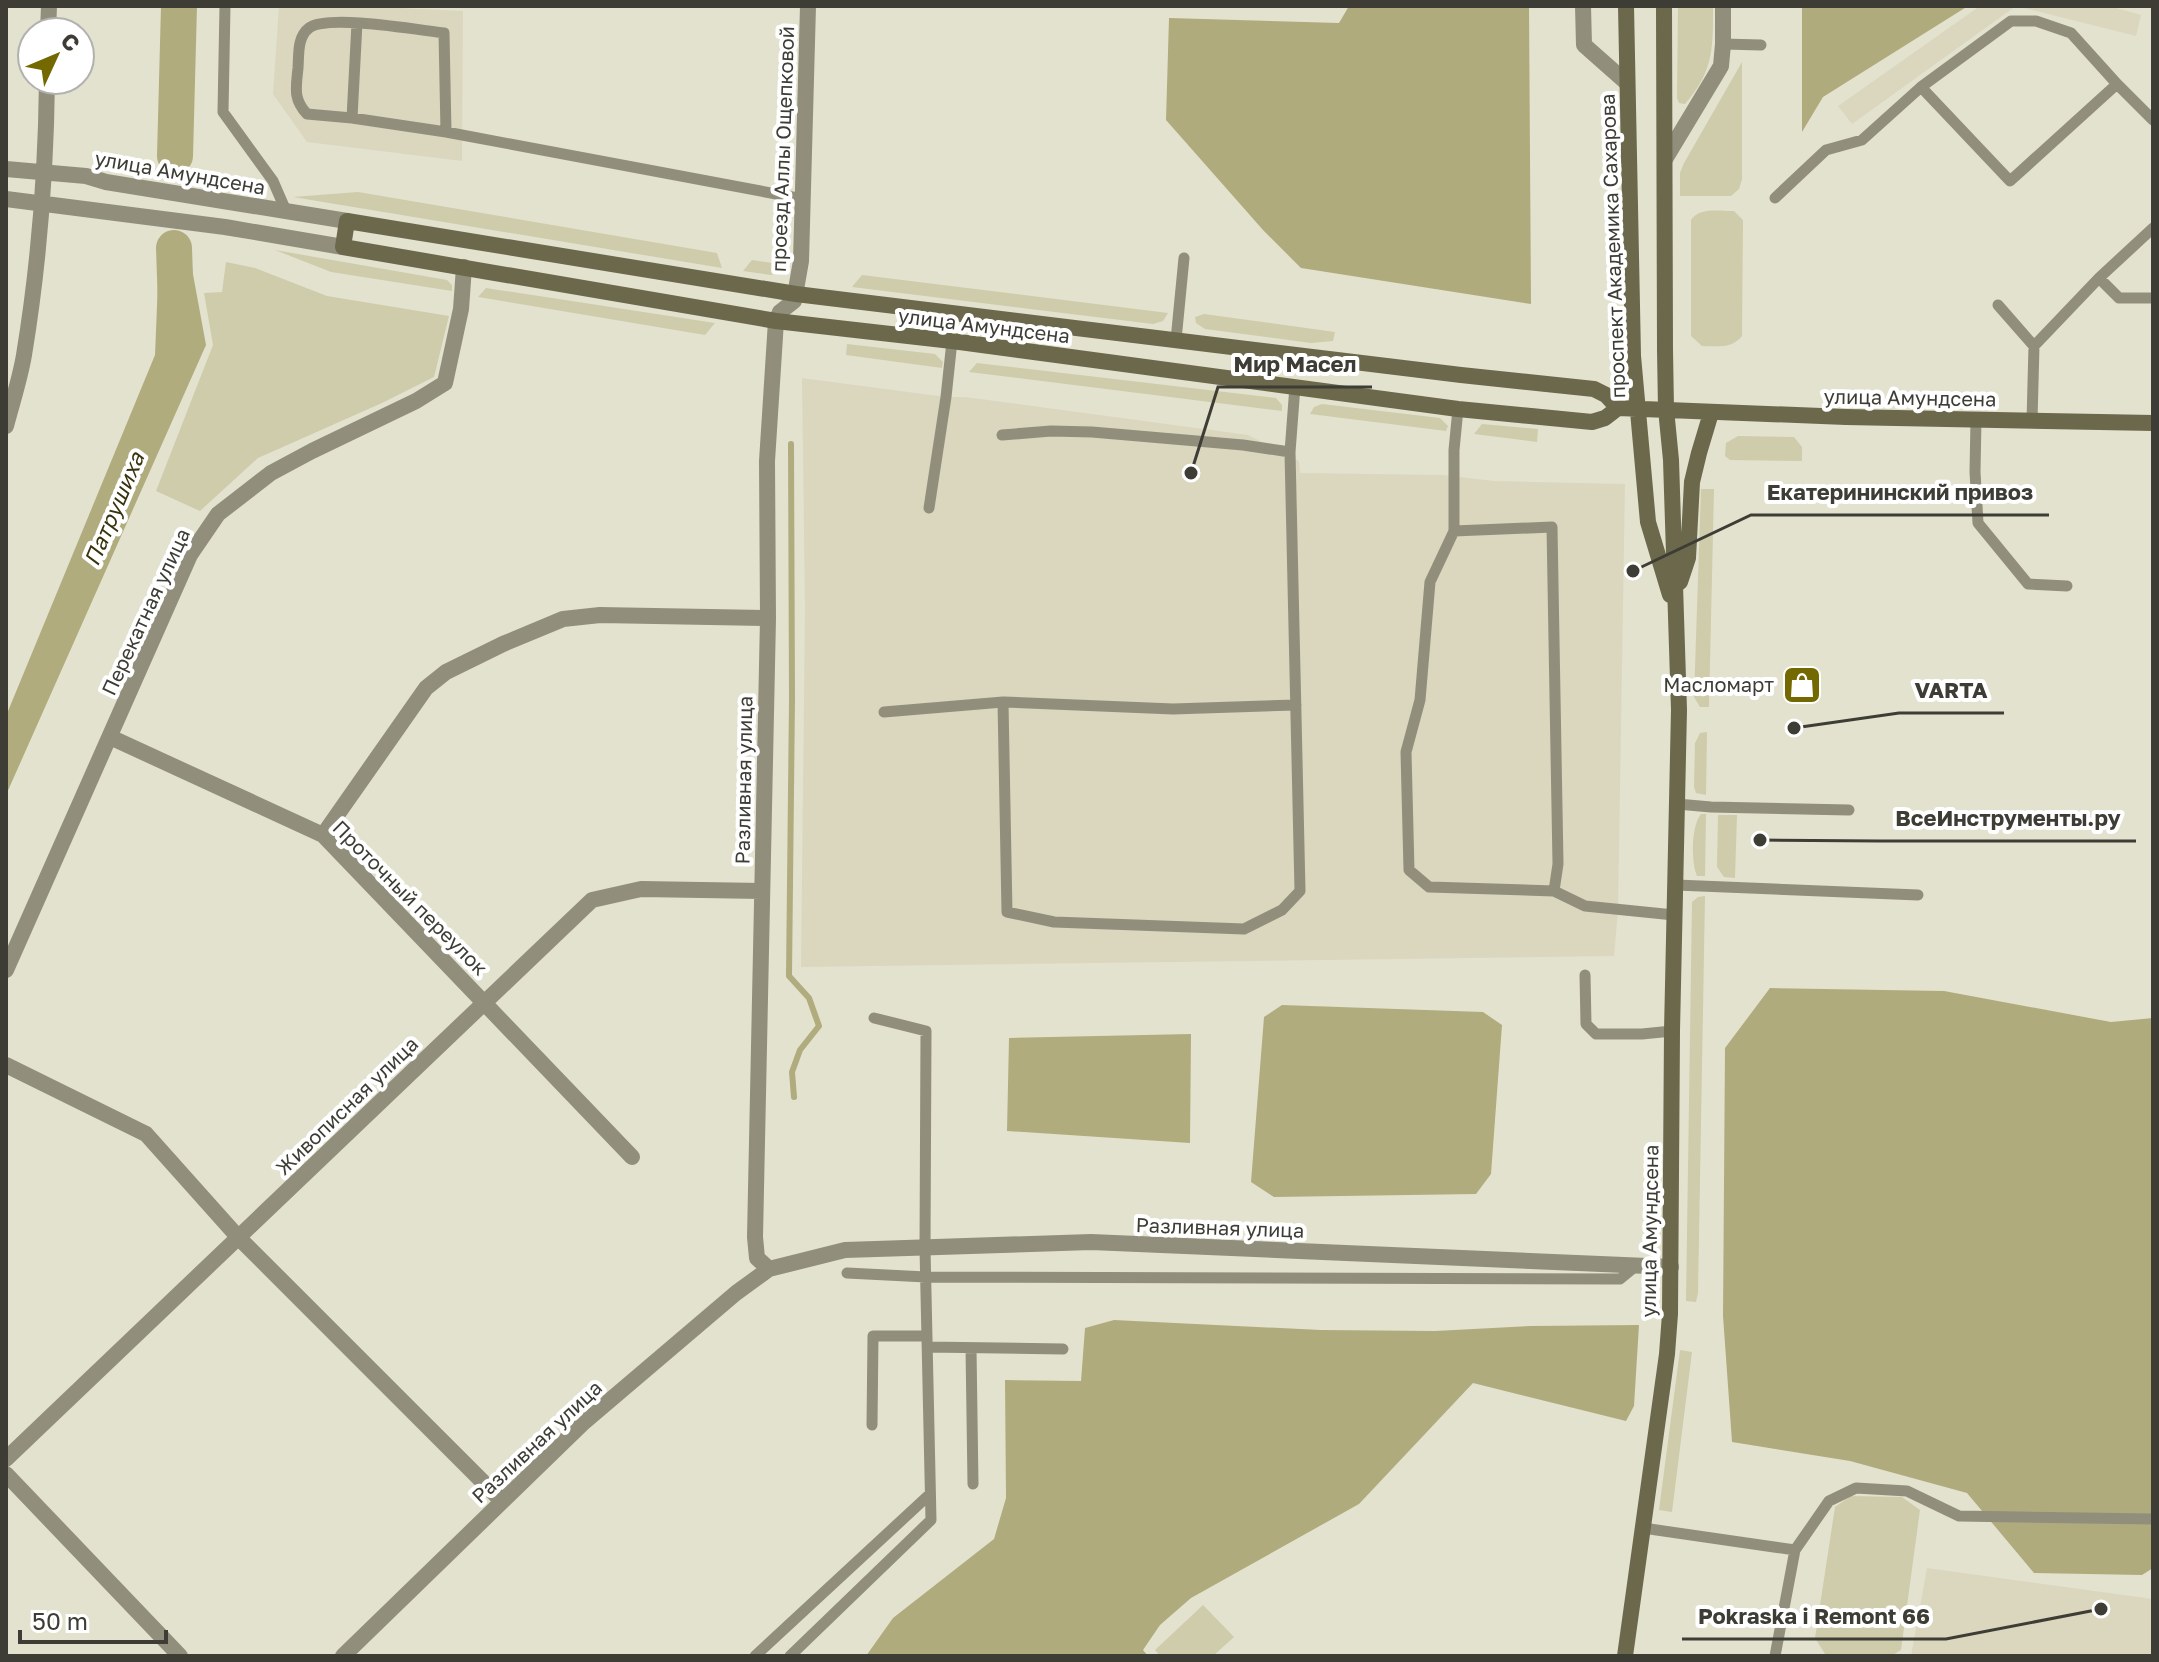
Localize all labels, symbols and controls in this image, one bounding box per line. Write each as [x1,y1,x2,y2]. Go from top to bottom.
north arrow [16,16,96,96]
street label: проезд Аллы Ощепковой [766,26,798,272]
text: С [56,27,86,57]
street label: проспект Академика Сахарова [1595,93,1629,399]
street label: улица Амундсена [93,145,267,199]
street label: улица Амундсена [897,303,1071,347]
callout: Мир Масел [1218,341,1372,387]
text: Мир Масел [1234,350,1356,377]
street label: улица Амундсена [1823,383,1997,411]
water label: Патрушиха [78,447,150,570]
callout: Екатерининский привоз [1751,469,2049,515]
text: Екатерининский привоз [1767,478,2033,505]
street label: Перекатная улица [96,524,194,699]
shop icon: Масломарт [1781,664,1823,706]
callout: VARTA [1899,667,2004,713]
place label: Масломарт [1663,672,1774,696]
text: VARTA [1914,676,1988,703]
street label: Разливная улица [730,695,756,864]
callout: ВсеИнструменты.ру [1879,795,2136,841]
text: ВсеИнструменты.ру [1895,804,2121,831]
street label: Проточный переулок [328,815,493,980]
street label: Живописная улица [270,1031,422,1179]
street label: улица Амундсена [1635,1144,1663,1318]
street label: Разливная улица [1135,1212,1305,1242]
street label: Разливная улица [466,1375,606,1508]
callout: Pokraska i Remont 66 [1682,1593,1946,1639]
scale bar [20,1594,166,1644]
text: Pokraska i Remont 66 [1698,1602,1930,1629]
text: 50 m [32,1606,88,1635]

